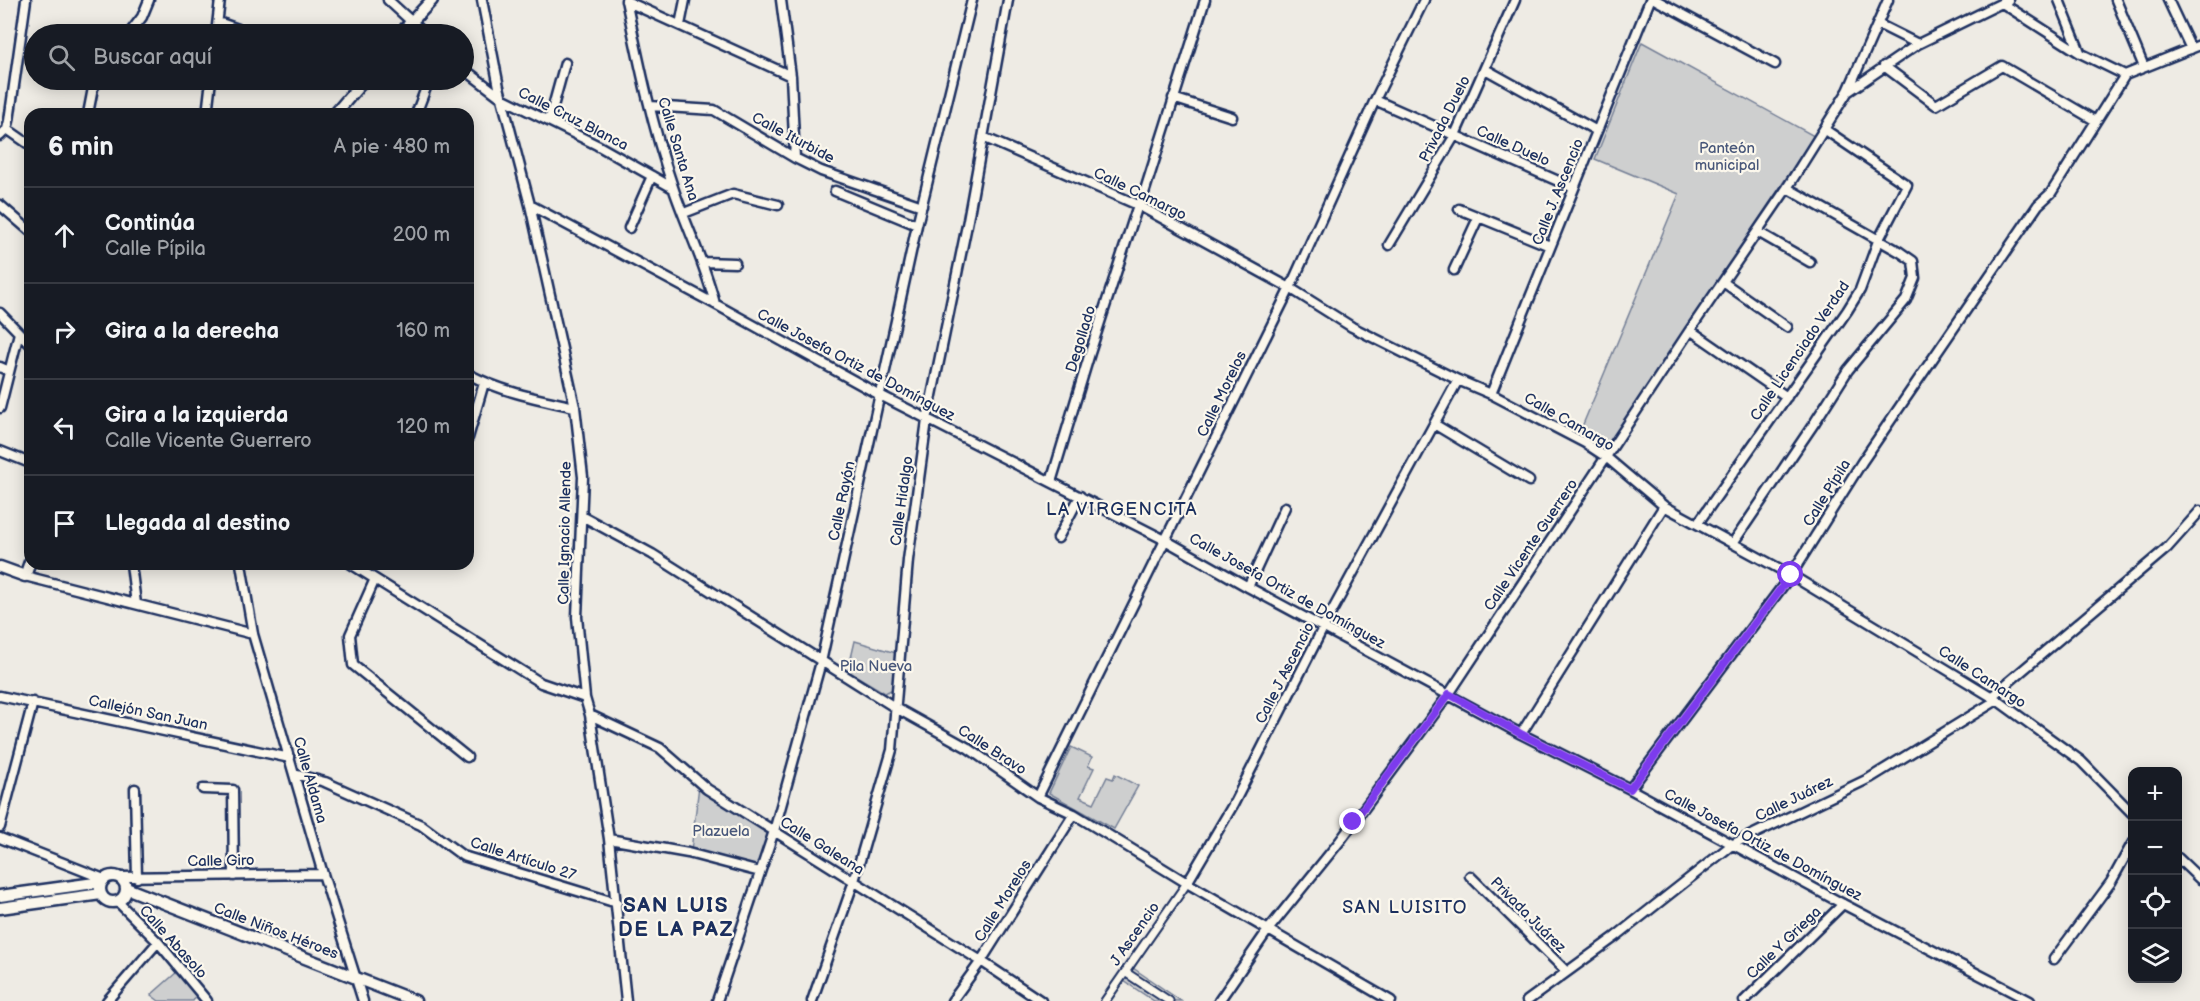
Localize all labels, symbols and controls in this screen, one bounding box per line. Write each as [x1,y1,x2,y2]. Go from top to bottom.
search box [24,24,474,90]
icon: search [45,41,78,74]
text: Buscar aquí [93,44,212,71]
street label: Privada Duelo [1415,73,1475,165]
street label: Calle Cruz Blanca [515,83,631,155]
street label: Calle Santa Ana [653,95,703,203]
street label: Calle Iturbide [748,108,838,168]
street label: Calle Duelo [1473,121,1553,171]
text: 6 min [48,132,114,163]
text: A pie · 480 m [334,135,450,159]
street label: Calle J. Ascencio [1528,136,1588,248]
park label: Panteón municipal [1695,139,1759,175]
street label: Calle Camargo [1090,163,1190,225]
text: Continúa [105,210,195,237]
icon: ahead [48,219,81,252]
text: 200 m [393,223,450,247]
text: Calle Pípila [105,237,206,261]
street label: Calle Licenciado Verdad [1746,277,1854,425]
street label: Degollado [1062,303,1100,375]
street label: Calle Josefa Ortiz de Domínguez [754,305,959,426]
icon: right [48,315,81,348]
text: Gira a la derecha [105,318,279,345]
text: 160 m [396,319,450,343]
street label: Calle Morelos [1193,347,1251,440]
street label: Calle Camargo [1520,389,1618,455]
text: Gira a la izquierda [105,402,289,429]
icon: left [48,411,81,444]
text: 120 m [397,415,450,439]
text: Calle Vicente Guerrero [105,429,312,453]
street label: Calle Hidalgo [886,455,918,547]
street label: Calle Pípila [1799,456,1855,530]
street label: Calle Rayón [824,459,860,543]
street label: Calle Ignacio Allende [554,461,576,605]
street label: Calle Vicente Guerrero [1480,475,1582,615]
district label: LA VIRGENCITA [1046,499,1198,520]
icon: arrive [48,507,81,540]
text: Llegada al destino [105,510,290,537]
street label: Calle Josefa Ortiz de Domínguez [1186,529,1389,653]
route start [1777,561,1803,587]
street label: Calle J Ascencio [1251,619,1319,727]
street label: Calle Camargo [1934,642,2030,712]
park label: Pila Nueva [840,657,912,676]
street label: Callejón San Juan [87,691,209,735]
street label: Calle Bravo [954,721,1030,779]
street label: Calle Aldama [289,735,331,825]
map controls [2128,767,2182,983]
button: + [2128,767,2182,821]
street label: Calle Juárez [1752,772,1837,826]
street label: Calle Josefa Ortiz de Domínguez [1661,785,1866,906]
route end [1339,808,1365,834]
street label: Calle Galeana [776,813,868,879]
button: − [2128,821,2182,875]
park label: Plazuela [692,822,750,841]
street label: Calle Artículo 27 [468,833,579,885]
street label: Calle Giro [187,851,255,871]
street label: Calle Morelos [970,856,1036,946]
street label: Privada Juárez [1486,873,1570,957]
button: locate [2128,875,2182,929]
district label: SAN LUIS DE LA PAZ [618,893,734,942]
district label: SAN LUISITO [1342,897,1468,918]
street label: Calle Niños Héroes [211,898,342,964]
street label: J Ascencio [1106,898,1164,970]
street label: Calle Abasolo [135,901,211,983]
street label: Calle Y Griega [1743,903,1825,983]
button: layers [2128,929,2182,983]

